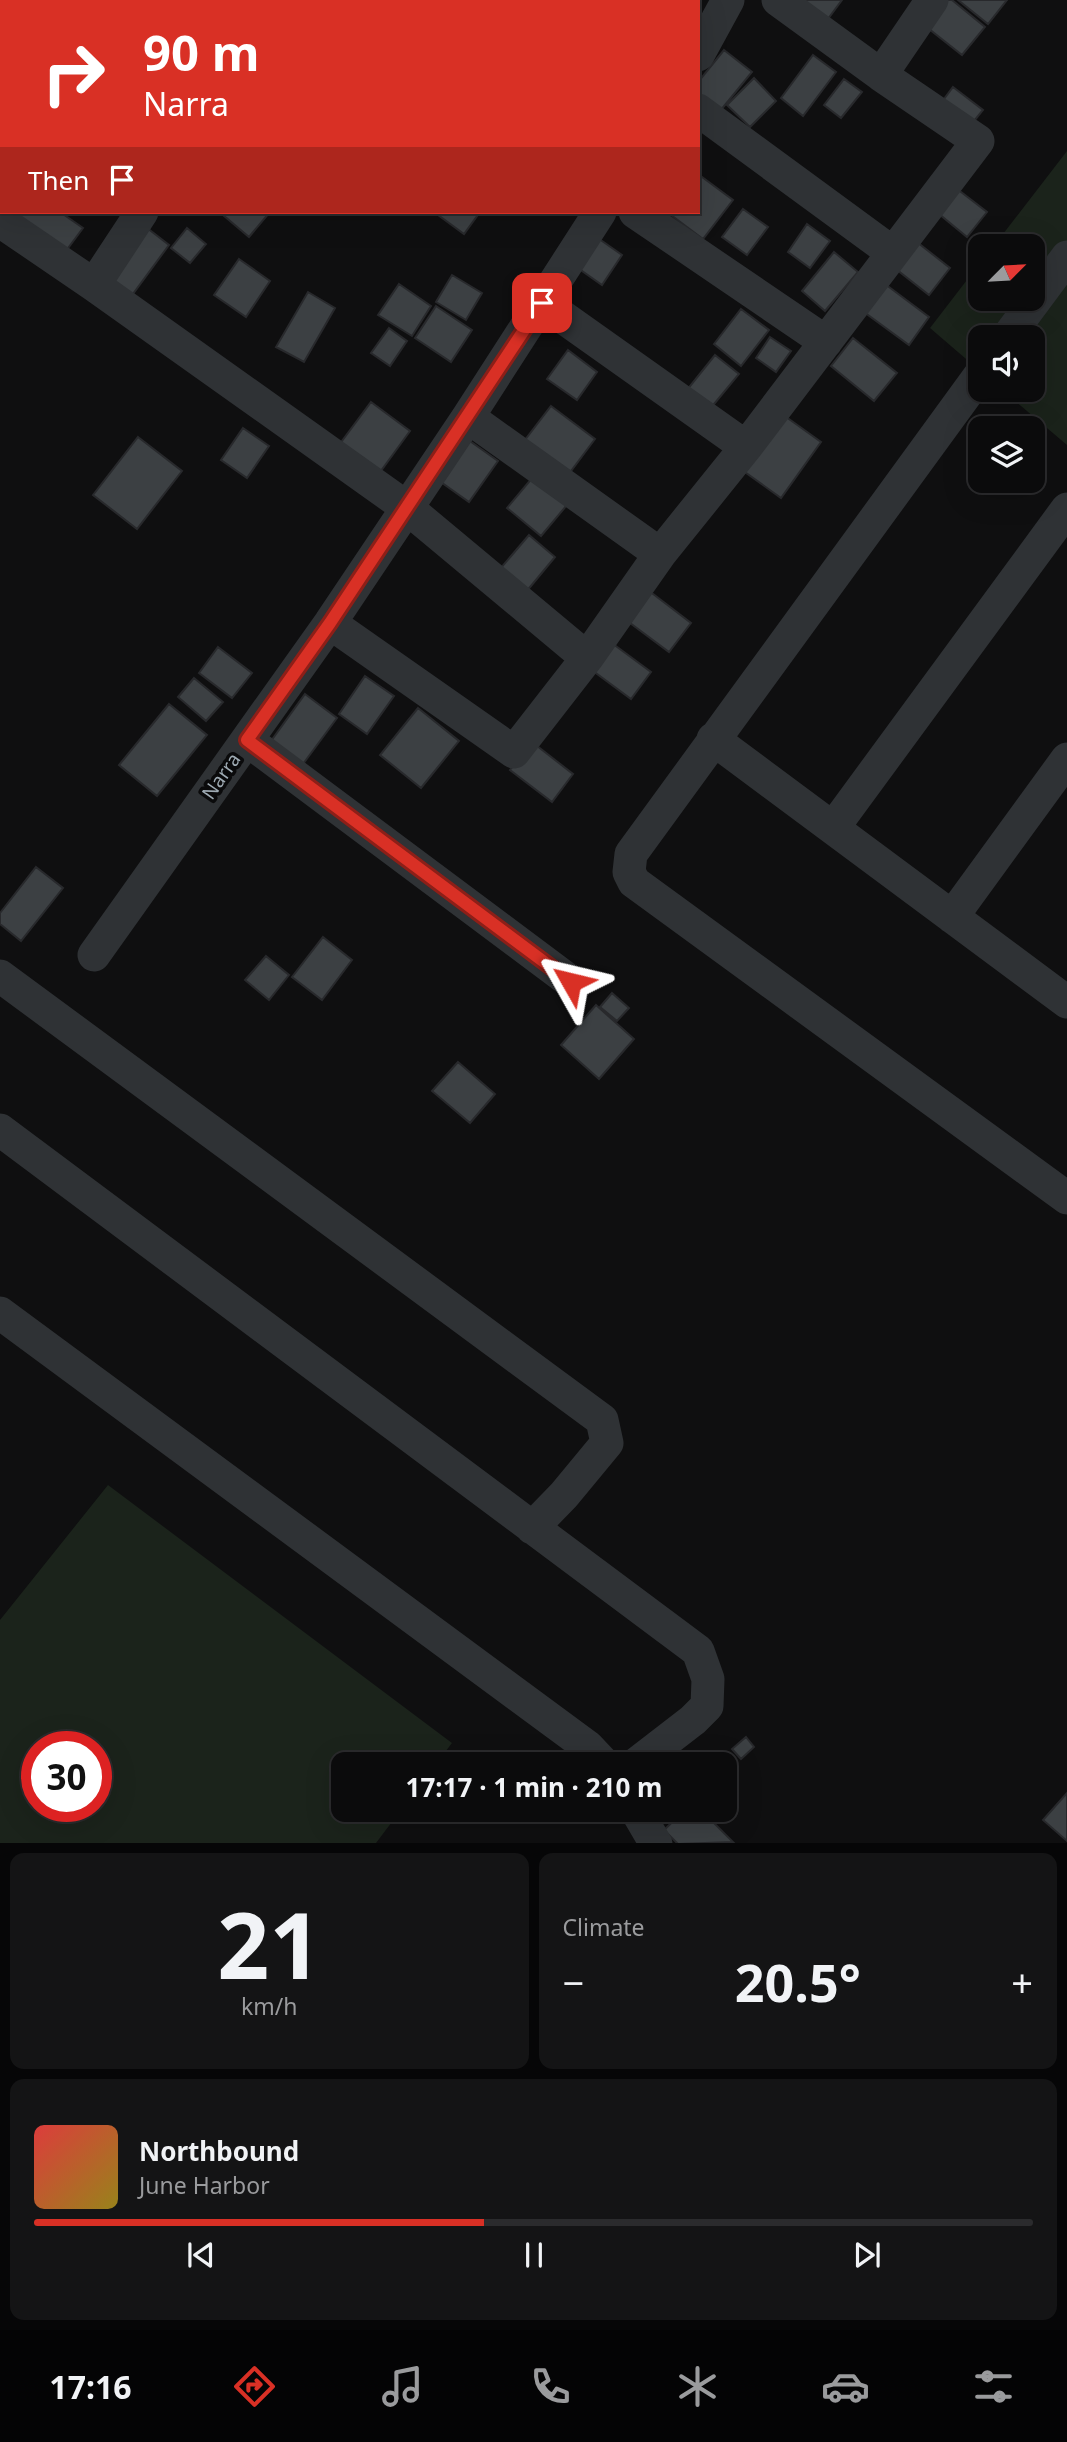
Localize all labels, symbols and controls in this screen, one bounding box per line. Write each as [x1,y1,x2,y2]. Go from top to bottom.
text: 90 m [143,19,260,85]
icon: right [28,28,119,119]
text: Narra [143,82,229,125]
icon: arrive [103,161,141,199]
text: Then [28,162,89,198]
north arrow [968,234,1045,312]
map controls [968,234,1045,493]
pin [512,273,572,333]
icon: arrive [523,284,561,322]
button: sound [968,325,1045,402]
button: layers [968,416,1045,493]
street label: Narra [196,748,246,804]
position arrow [534,945,608,1019]
speed limit sign: 30 [21,1731,112,1822]
text: 17:17 · 1 min · 210 m [406,1769,662,1805]
text: 21 [217,1882,321,2006]
text: Climate [563,1911,645,1943]
text: 20.5° [735,1946,861,2017]
text: − [563,1956,584,2008]
text: + [1011,1956,1033,2008]
text: km/h [241,1990,298,2022]
text: Northbound [139,2133,299,2169]
text: June Harbor [139,2169,270,2201]
icon: previous [182,2236,220,2274]
icon: pause [515,2236,553,2274]
icon: next [848,2236,886,2274]
icon: directions [230,2362,279,2411]
icon: music [378,2362,427,2411]
icon: phone [526,2362,575,2411]
icon: climate [673,2362,722,2411]
icon: car [821,2362,870,2411]
icon: filters [969,2362,1018,2411]
text: 17:16 [49,2365,132,2408]

